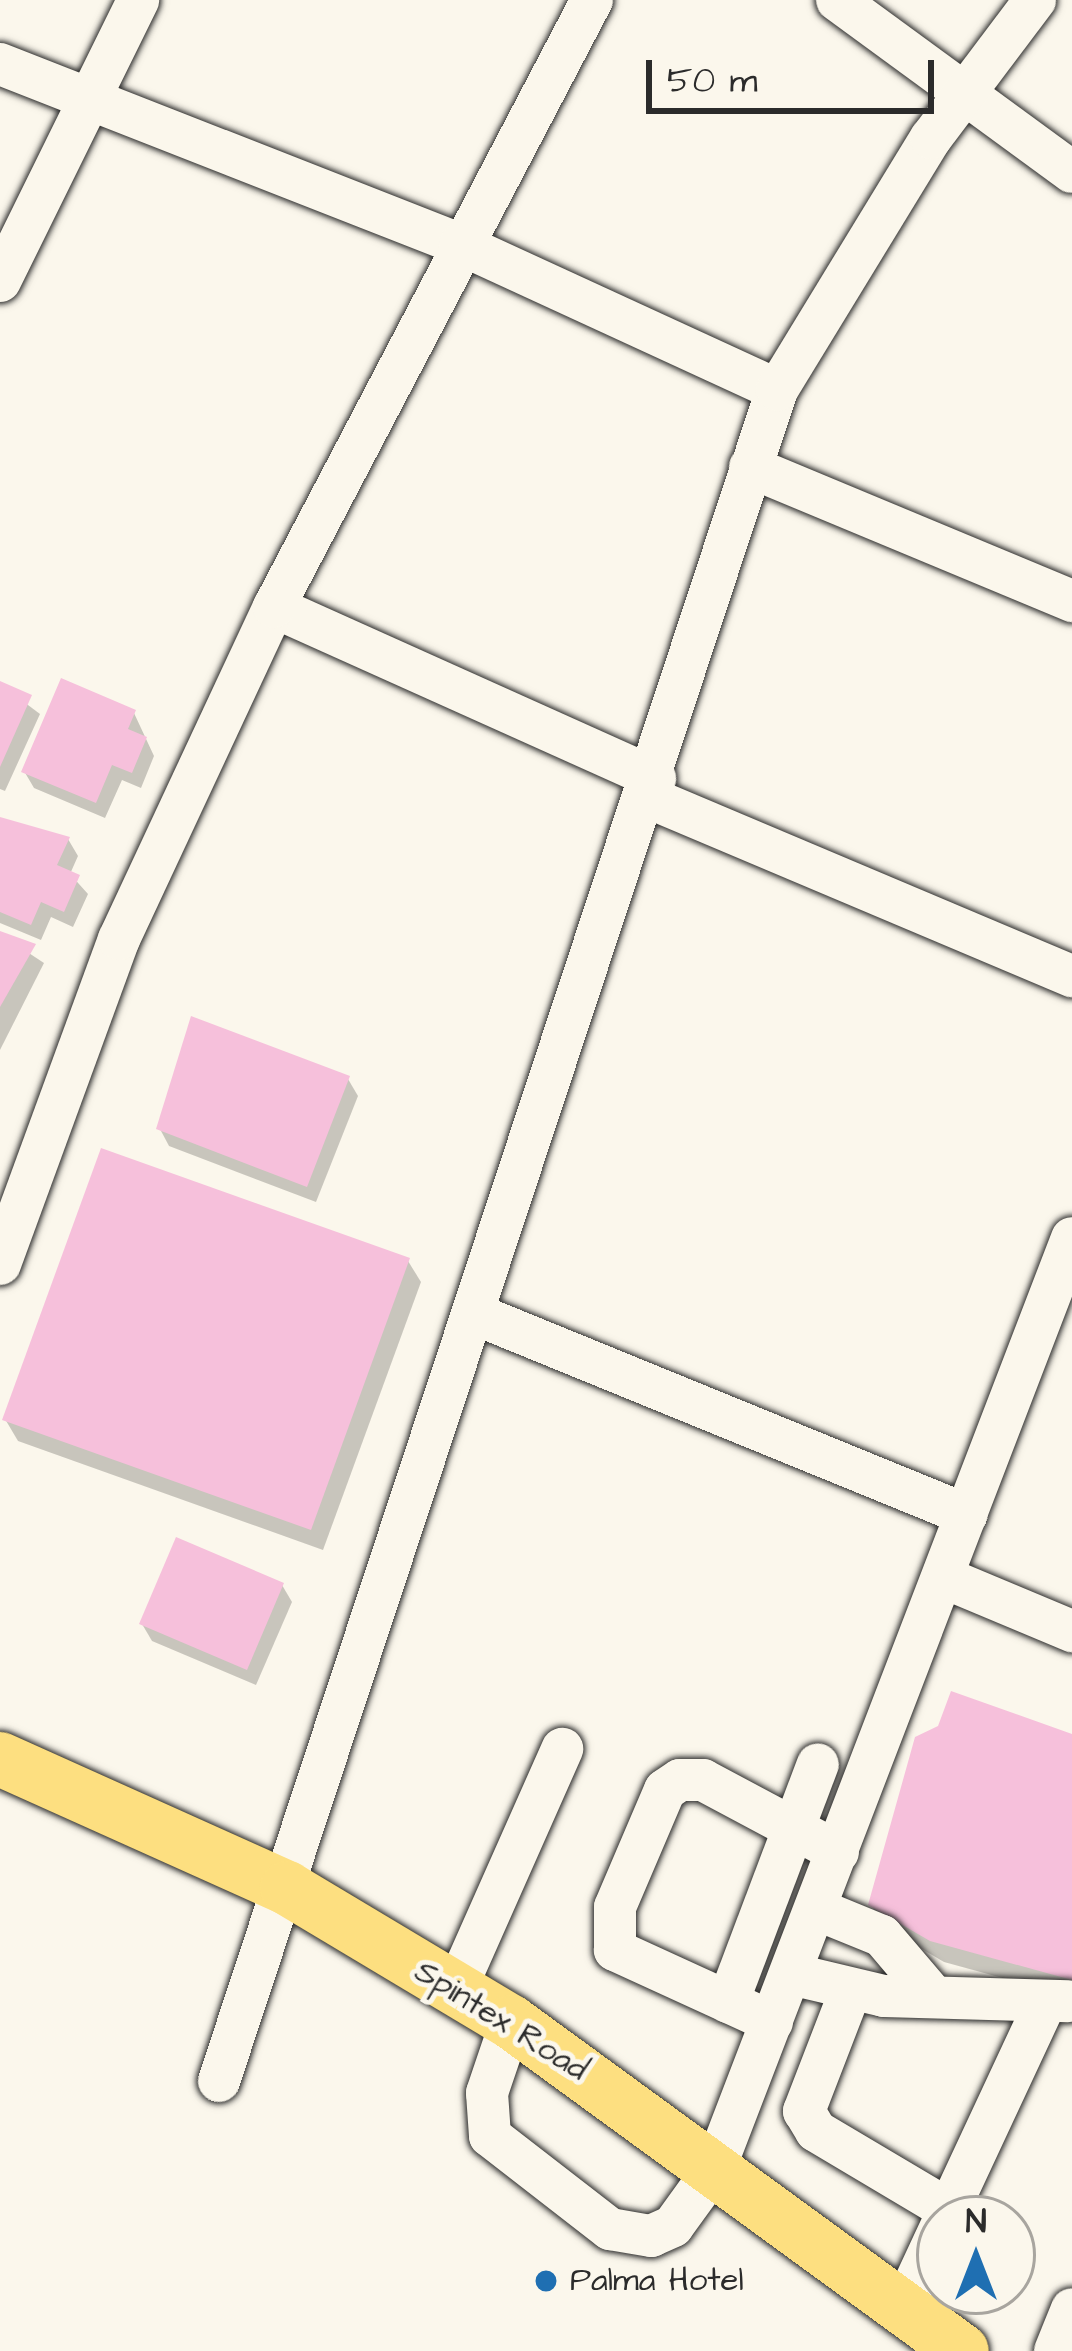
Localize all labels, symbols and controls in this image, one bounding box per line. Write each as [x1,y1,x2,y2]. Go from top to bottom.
scale bar [652,36,940,110]
text: 50 m [667,55,758,106]
street label: Spintex Road [407,1952,595,2090]
north arrow [916,2195,1036,2315]
text: N [966,2199,986,2245]
place label: Palma Hotel [570,2261,744,2301]
marker: Palma Hotel [533,2268,559,2294]

